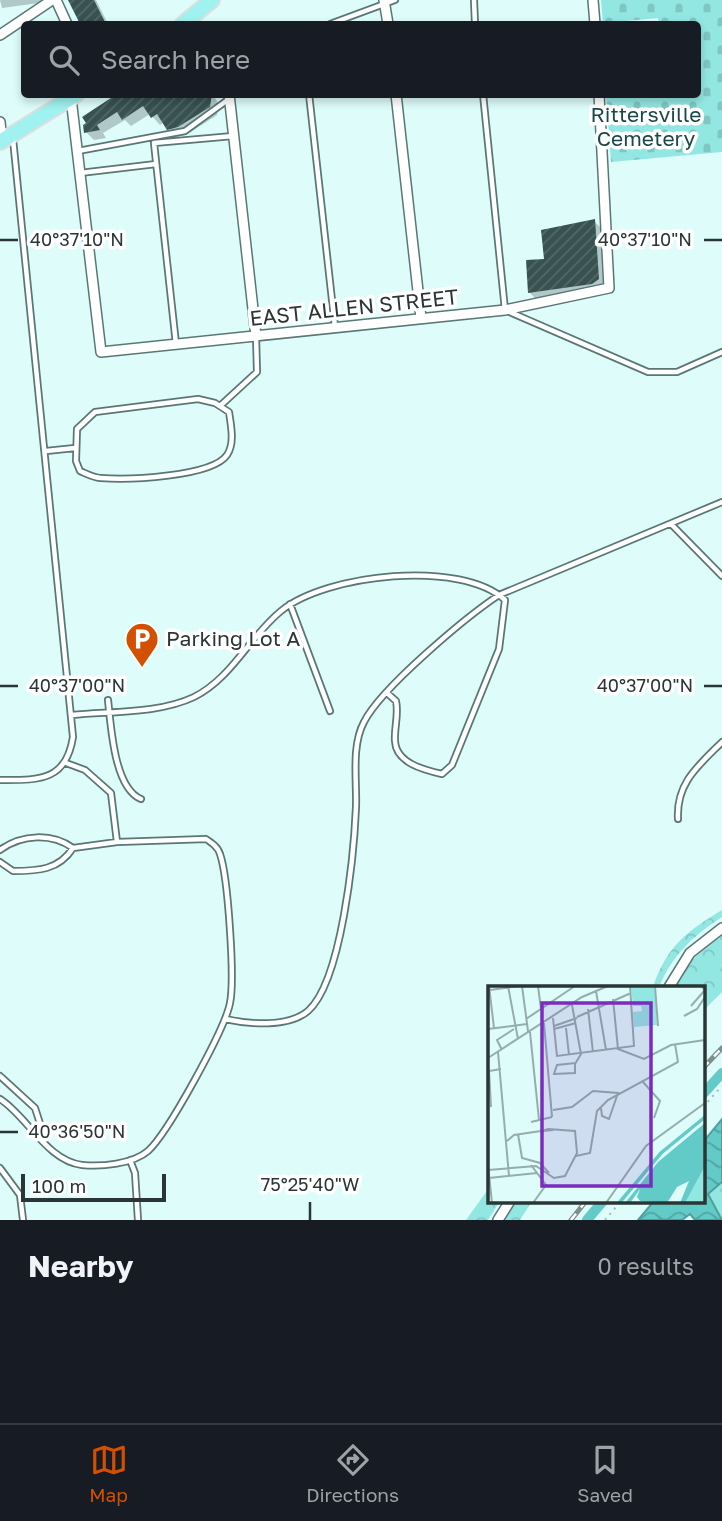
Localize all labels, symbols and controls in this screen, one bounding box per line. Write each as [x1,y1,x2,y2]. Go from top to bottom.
search box [21,21,701,98]
icon: search [45,41,83,79]
text: Search here [101,44,250,75]
park label: Rittersville Cemetery [591,101,701,151]
text: 40°37'10"N [30,228,124,250]
text: 40°37'10"N [598,228,692,250]
street label: EAST ALLEN STREET [248,283,459,331]
parking icon: Parking Lot A [123,620,161,669]
place label: Parking Lot A [166,625,300,651]
text: 40°37'00"N [29,674,125,696]
text: 40°37'00"N [597,674,693,696]
inset map [488,986,704,1202]
text: 40°36'50"N [29,1120,125,1142]
scale bar [21,1171,166,1203]
text: 75°25'40"W [261,1173,359,1195]
text: 100 m [32,1174,86,1197]
text: Nearby [28,1248,133,1284]
text: 0 results [598,1252,694,1280]
tab: Map [89,1441,128,1506]
tab: Directions [306,1441,399,1506]
tab: Saved [577,1441,633,1506]

